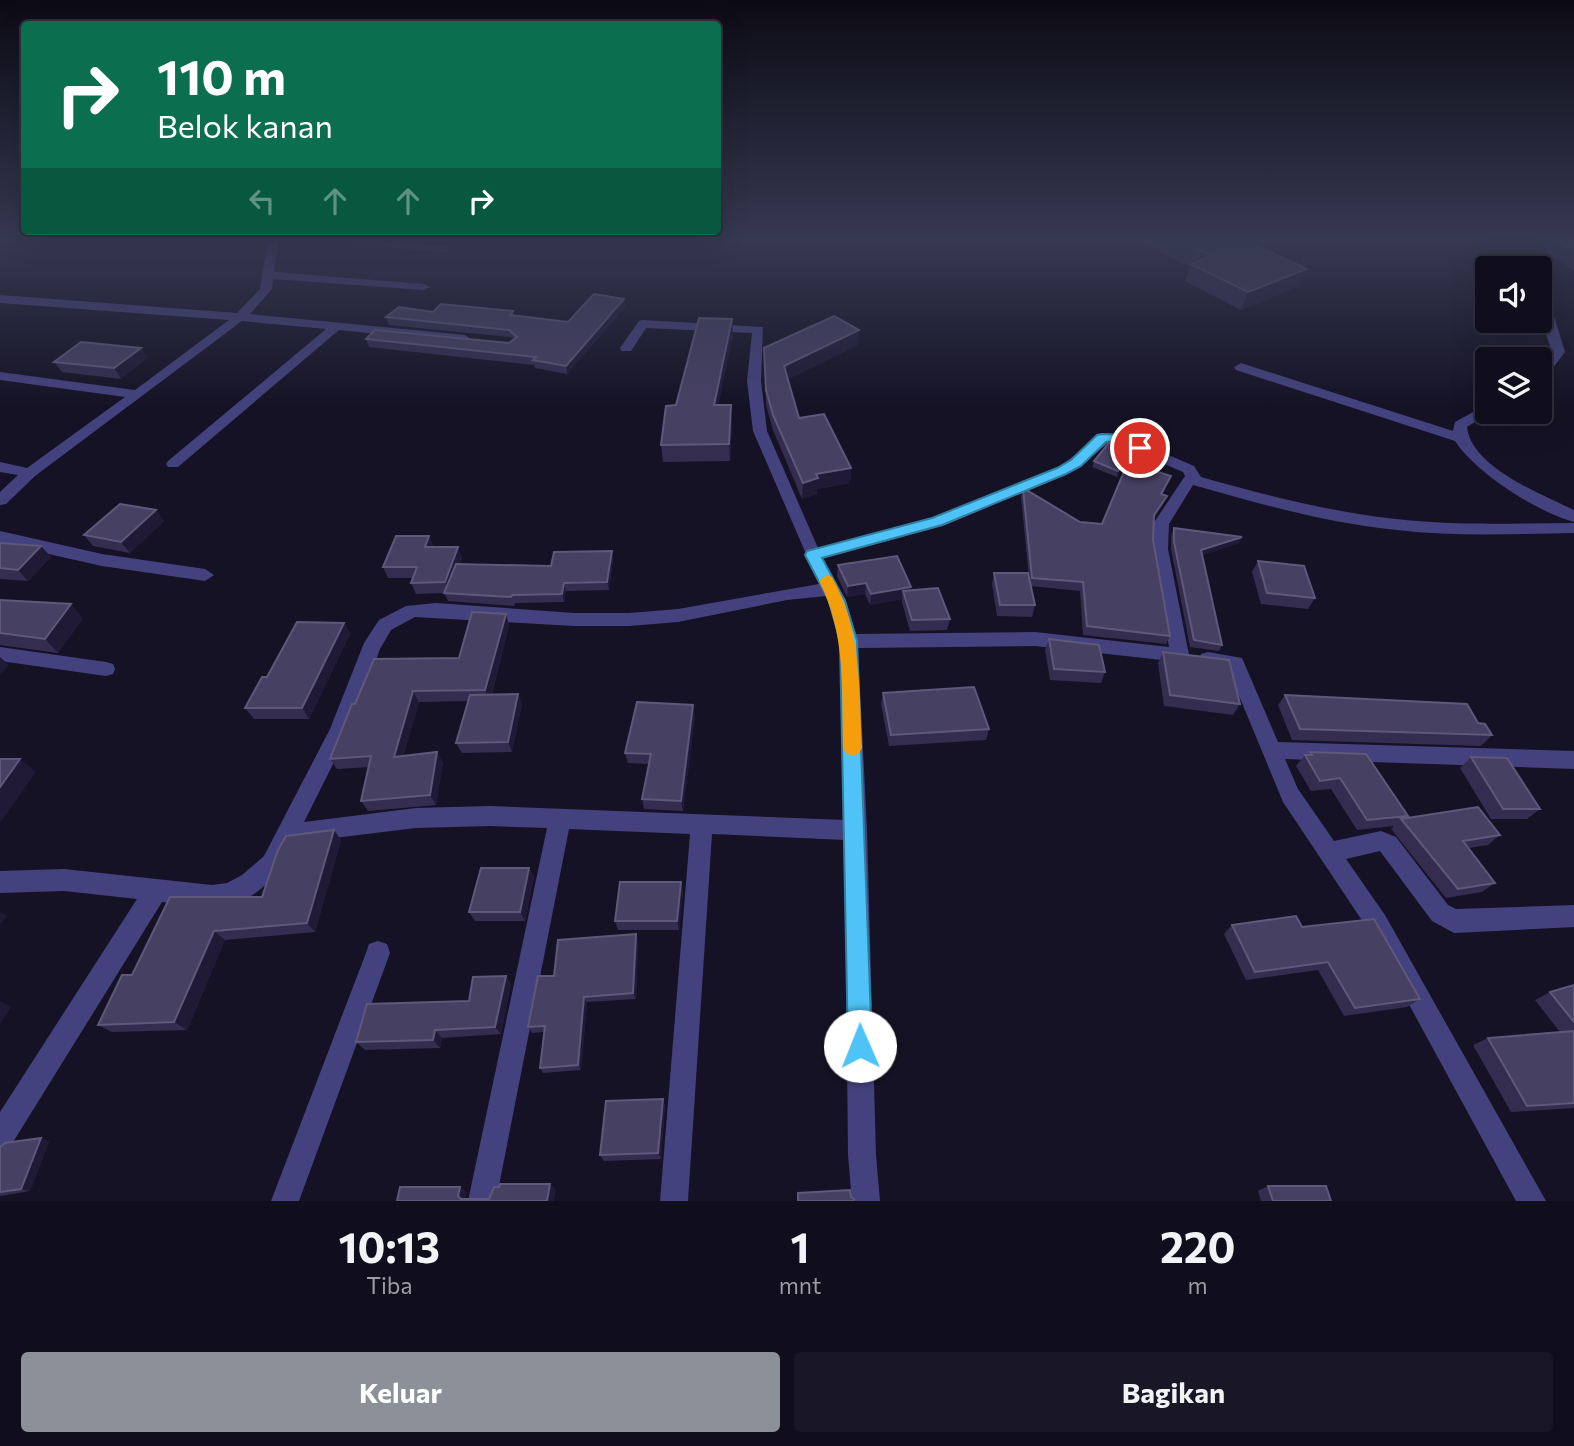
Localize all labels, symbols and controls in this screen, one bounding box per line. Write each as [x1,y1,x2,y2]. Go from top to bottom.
text: 110 m [157,45,286,105]
icon: right [42,49,133,140]
text: Belok kanan [157,105,333,145]
icon: left [243,182,281,220]
icon: ahead [316,182,354,220]
icon: ahead [389,182,427,220]
icon: right [462,182,500,220]
map controls [1475,256,1552,424]
button: sound [1475,256,1552,333]
button: layers [1475,347,1552,424]
pin [1110,418,1170,478]
icon: arrive [1121,429,1159,467]
position arrow [823,1009,897,1083]
text: 10:13 [339,1220,440,1272]
text: 1 [790,1220,810,1272]
text: 220 [1160,1220,1235,1272]
text: Tiba [366,1271,412,1299]
text: mnt [779,1271,821,1299]
text: m [1188,1271,1208,1299]
button: Keluar [21,1352,780,1432]
button: Bagikan [794,1352,1553,1432]

